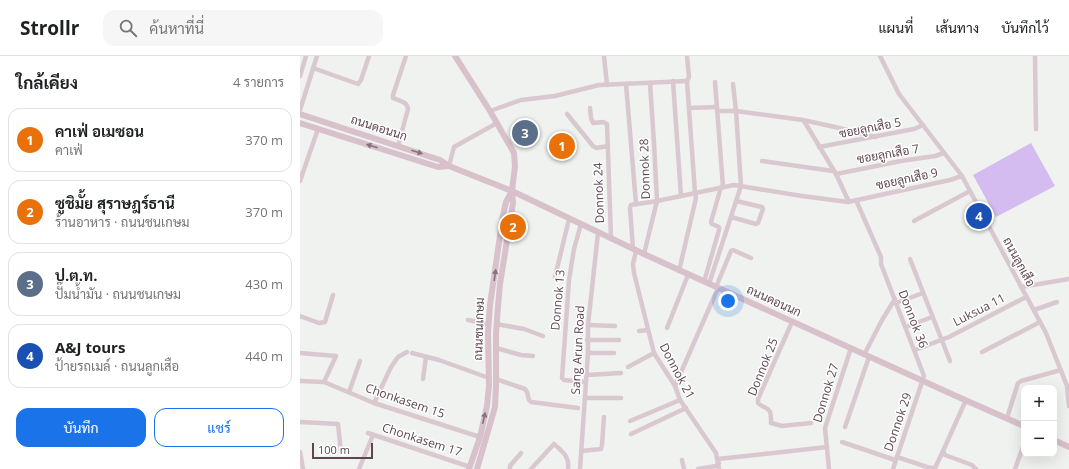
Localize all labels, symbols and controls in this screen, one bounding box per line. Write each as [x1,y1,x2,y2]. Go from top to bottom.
search box [103,10,383,46]
text: Strollr [20,15,79,41]
icon: search [117,17,139,39]
text: ค้นหาที่นี่ [149,18,204,38]
text: แผนที่ [878,18,913,37]
text: เส้นทาง [935,18,979,37]
text: บันทึกไว้ [1001,18,1049,37]
text: ใกล้เคียง [16,71,78,94]
text: 4 รายการ [233,73,284,91]
street label: ถนนดอนนก [349,110,410,145]
street label: ซอยลูกเสือ 5 [837,113,903,142]
pin: 3 [512,118,538,148]
text: คาเฟ่ อเมซอน [55,121,144,141]
text: 1 [26,131,34,149]
text: 370 m [245,131,283,149]
pin: 1 [549,131,575,161]
street label: Donnok 28 [635,138,654,200]
street label: ซอยลูกเสือ 7 [855,140,920,167]
text: คาเฟ่ [55,141,83,159]
one-way arrow [365,143,377,149]
one-way arrow [411,149,423,155]
street label: Donnok 24 [589,162,608,224]
street label: ซอยลูกเสือ 9 [874,164,940,193]
text: ซูชิมั้ย สุราษฎร์ธานี [55,193,175,213]
pin: 4 [966,201,992,231]
text: 2 [26,203,34,221]
text: 370 m [245,203,283,221]
pin: 2 [500,212,526,242]
text: ร้านอาหาร · ถนนชนเกษม [55,213,189,231]
street label: ถนนลูกเสือ [999,234,1040,290]
text: ป.ต.ท. [55,265,97,285]
one-way arrow [492,269,498,281]
street label: Donnok 13 [546,269,569,331]
text: 3 [26,275,34,293]
text: 430 m [245,275,283,293]
street label: ถนนดอนนก [744,280,804,321]
text: ปั๊มน้ำมัน · ถนนชนเกษม [55,285,181,303]
street label: Donnok 36 [895,287,932,350]
street label: Luksua 11 [950,289,1008,330]
your location [718,291,738,311]
street label: ถนนชนเกษม [469,297,488,361]
street label: Sang Arun Road [567,305,588,395]
street label: Donnok 25 [743,335,782,398]
text: A&J tours [55,337,125,357]
street label: Donnok 21 [656,340,699,402]
text: 4 [26,347,34,365]
text: 440 m [245,347,283,365]
text: ป้ายรถเมล์ · ถนนลูกเสือ [55,357,179,375]
street label: Donnok 27 [808,361,843,425]
street label: Chonkasem 15 [363,379,447,422]
map controls [1021,385,1057,457]
button: + [1021,385,1057,421]
street label: Donnok 29 [880,390,916,453]
button: บันทึก [16,408,146,447]
button: แชร์ [154,408,284,447]
one-way arrow [482,412,488,424]
street label: Chonkasem 17 [380,419,464,460]
button: − [1021,421,1057,457]
scale bar [312,441,373,460]
text: 100 m [318,442,350,457]

